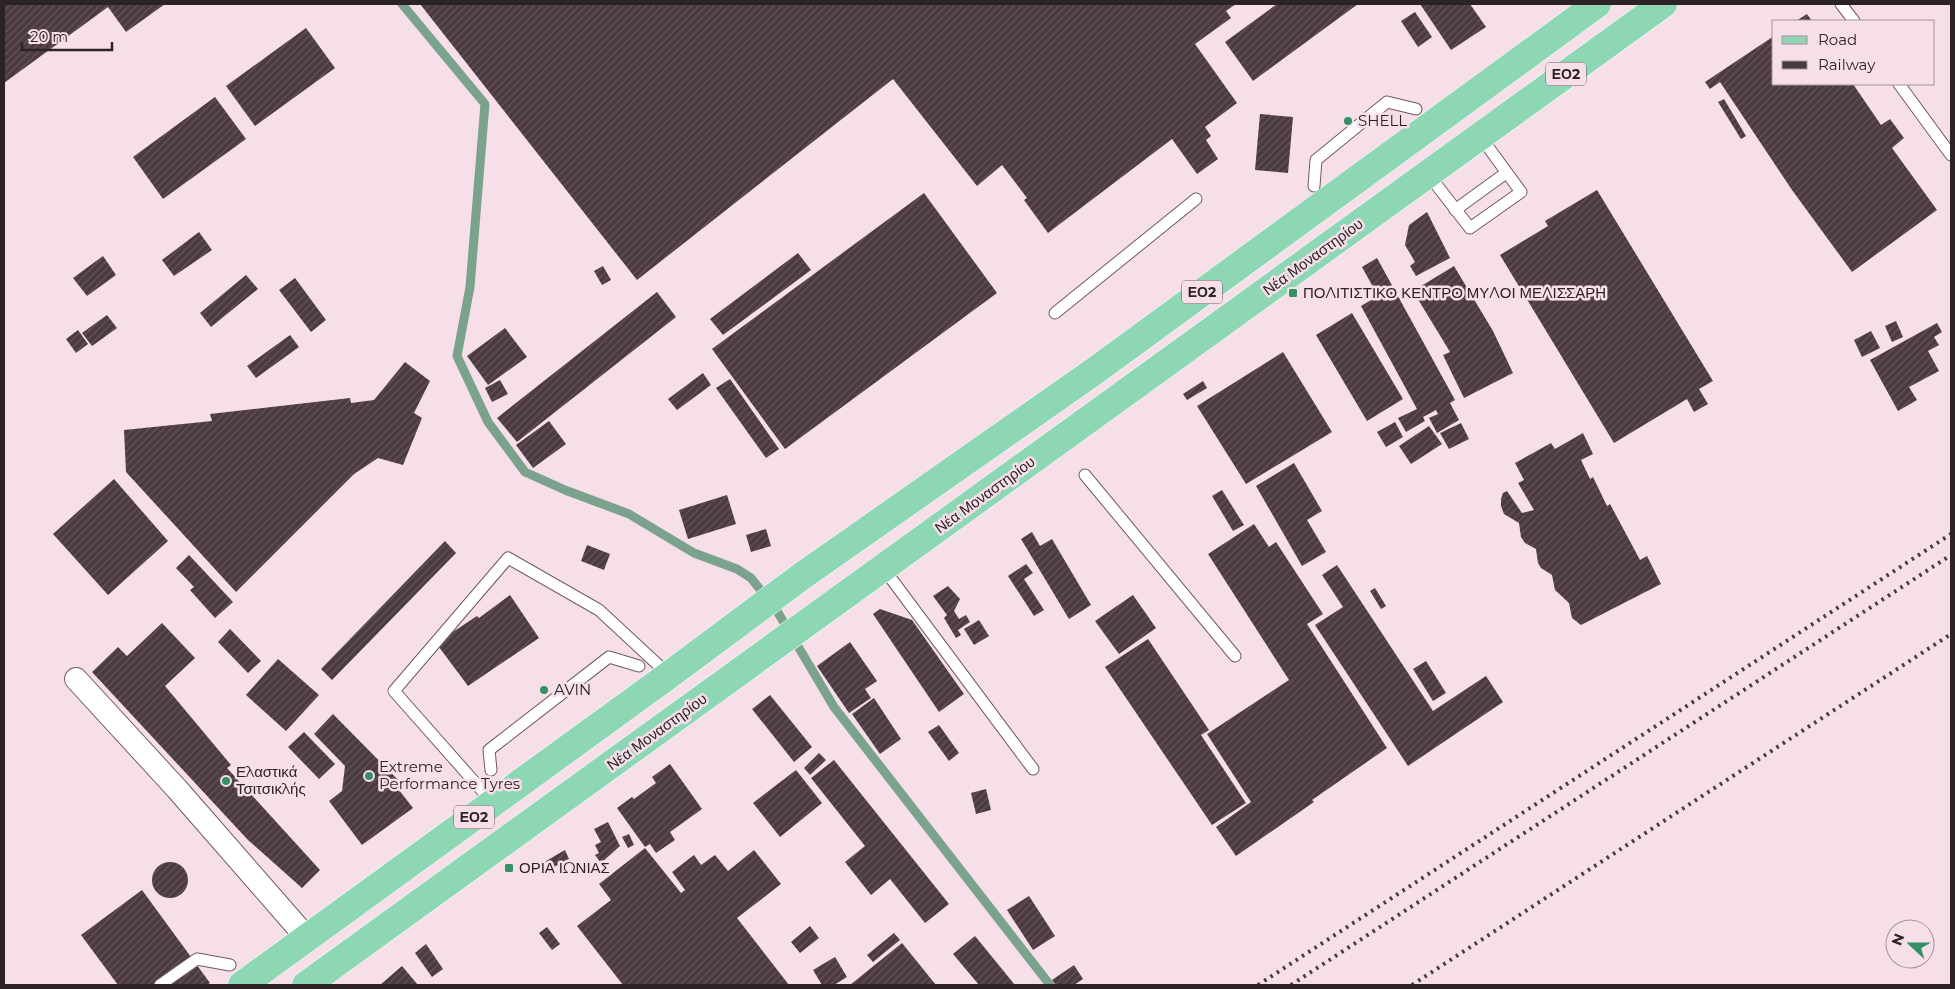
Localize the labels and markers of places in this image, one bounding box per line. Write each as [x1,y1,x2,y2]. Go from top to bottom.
place label: SHELL [1358,111,1407,130]
marker: SHELL [1342,115,1354,127]
place label: ΠΟΛΙΤΙΣΤΙΚΟ ΚΕΝΤΡΟ ΜΥΛΟΙ ΜΕΛΙΣΣΑΡΗ [1303,283,1606,302]
marker: ΠΟΛΙΤΙΣΤΙΚΟ ΚΕΝΤΡΟ ΜΥΛΟΙ ΜΕΛΙΣΣΑΡΗ [1287,287,1299,299]
place label: AVIN [554,680,591,699]
marker: AVIN [538,684,550,696]
place label: Extreme Performance Tyres [379,757,520,793]
place label: Ελαστικά Τσιτσικλής [236,762,306,798]
marker: Extreme Performance Tyres [363,770,375,782]
marker: Ελαστικά Τσιτσικλής [220,775,232,787]
place label: ΟΡΙΑ ΙΩΝΙΑΣ [519,858,610,877]
marker: ΟΡΙΑ ΙΩΝΙΑΣ [503,862,515,874]

